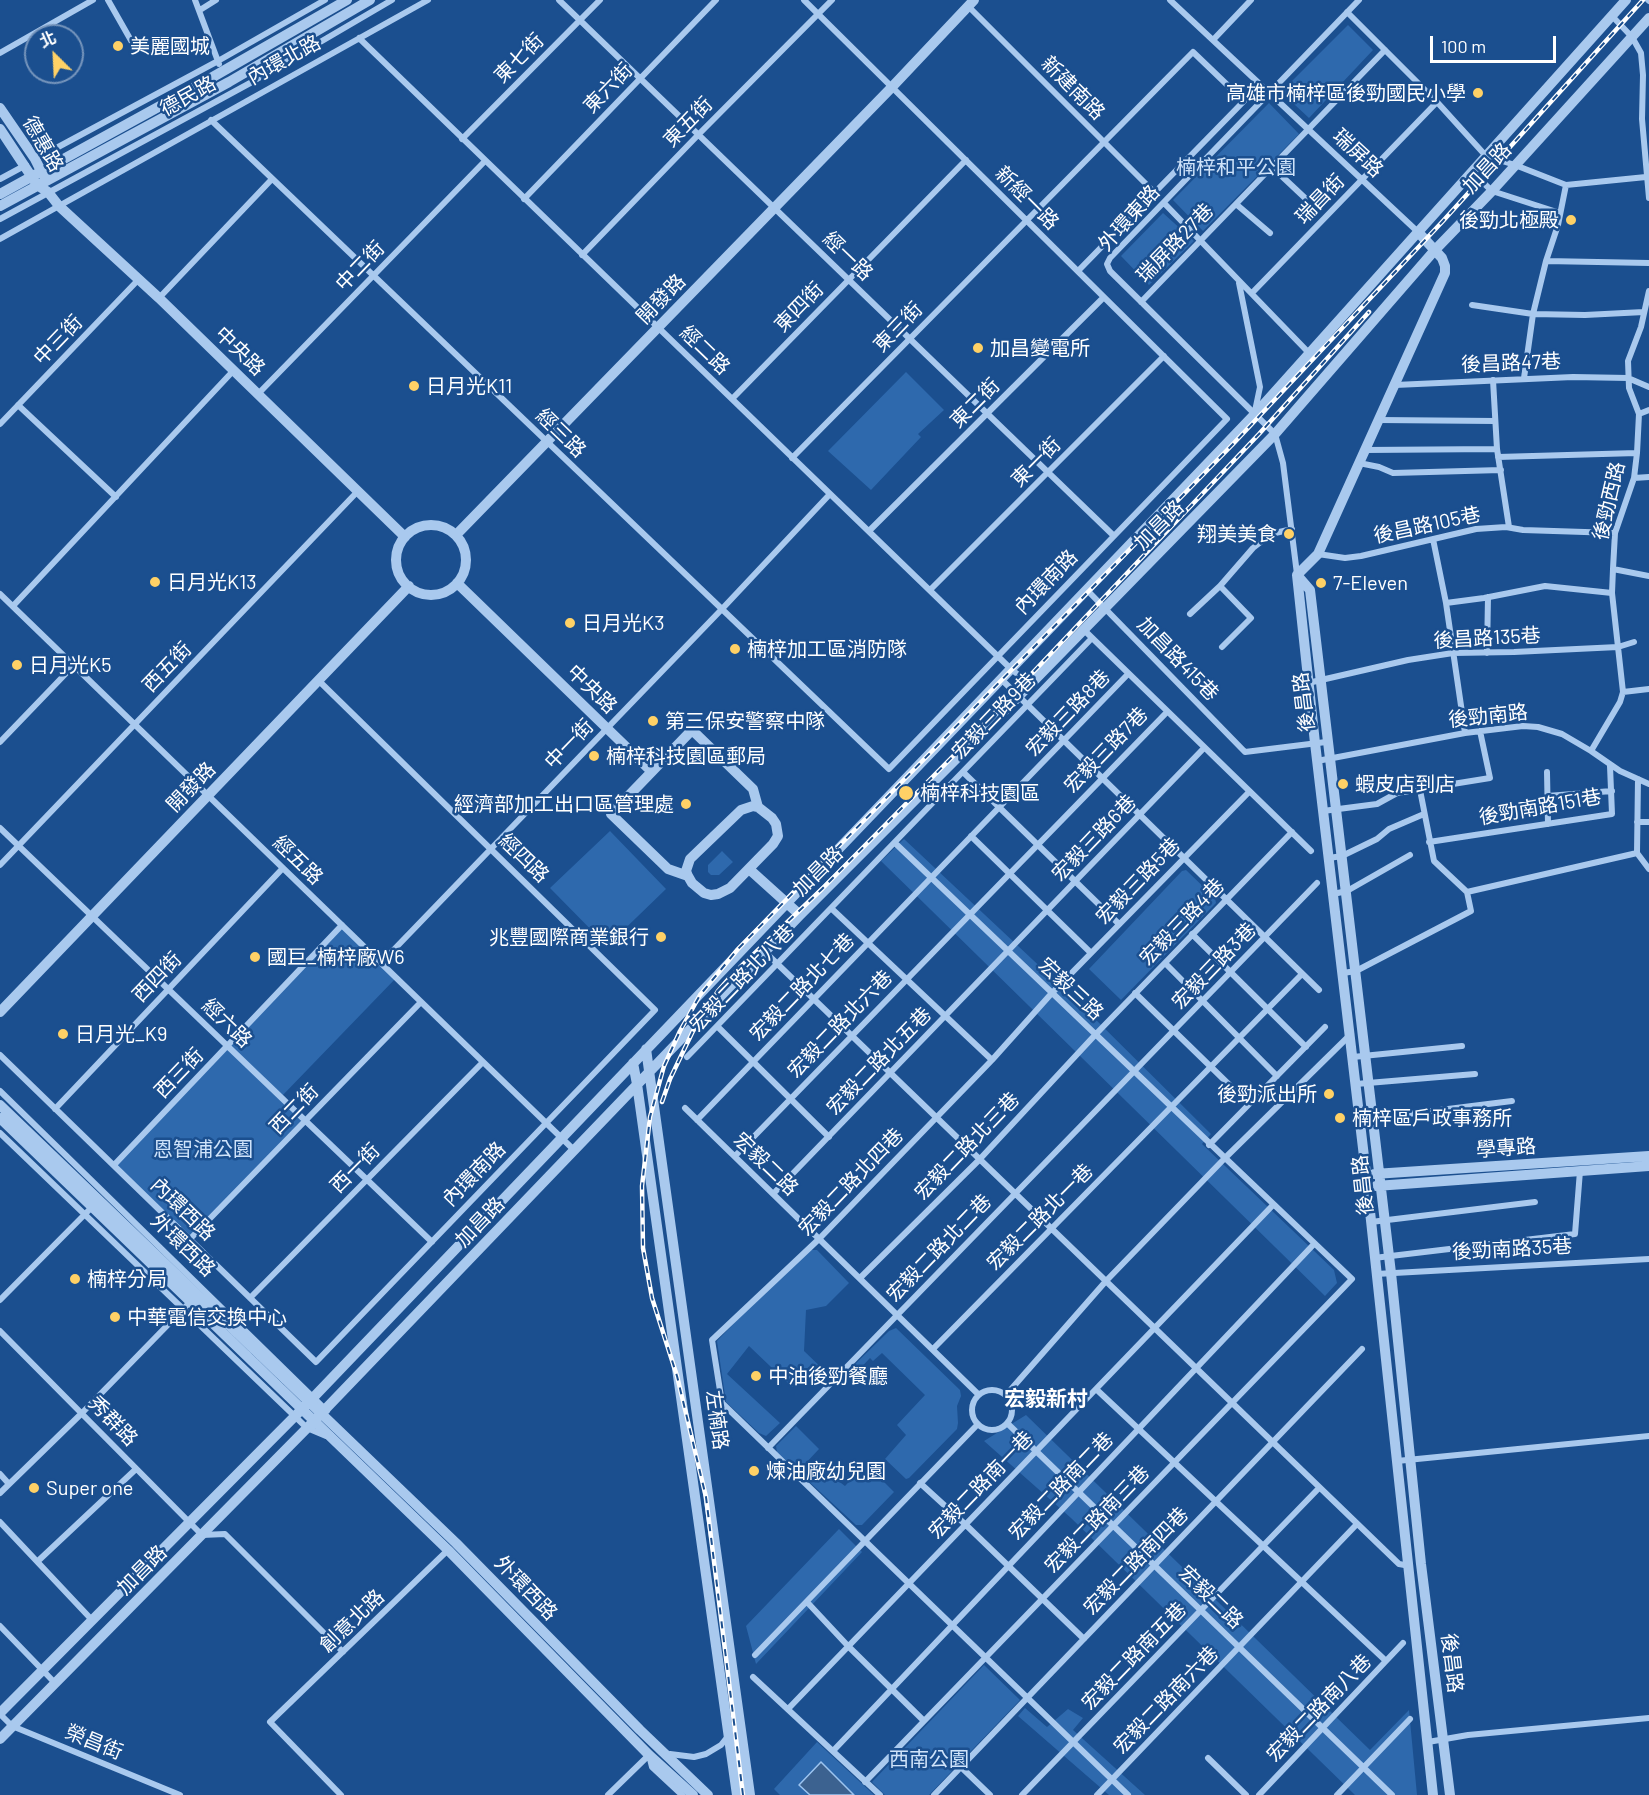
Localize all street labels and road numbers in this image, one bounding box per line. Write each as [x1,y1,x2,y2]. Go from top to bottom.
street label: 東七街 [489,28,549,88]
street label: 內環北路 [243,30,325,90]
street label: 新建南路 [1036,51,1110,125]
street label: 東六街 [579,58,637,118]
street label: 德民路 [156,71,220,121]
street label: 東五街 [659,92,717,152]
street label: 德惠路 [18,112,68,176]
street label: 瑞屏路 [1328,124,1388,182]
street label: 加昌路 [1458,138,1516,198]
street label: 新經一路 [990,161,1064,235]
street label: 瑞昌街 [1291,169,1349,229]
street label: 外環東路 [1093,180,1165,256]
street label: 瑞屏路27巷 [1132,199,1218,287]
street label: 經一路 [818,227,878,285]
street label: 中二街 [331,236,389,296]
street label: 開發路 [632,269,690,329]
street label: 東四街 [770,277,828,337]
street label: 東三街 [869,297,927,357]
street label: 中三街 [29,310,87,370]
street label: 經二路 [675,321,735,379]
street label: 中央路 [210,322,270,380]
street label: 後昌路47巷 [1461,349,1561,377]
street label: 東二街 [945,373,1005,433]
street label: 經三路 [531,404,591,462]
street label: 東一街 [1006,432,1066,492]
street label: 後勁西路 [1588,459,1630,543]
street label: 加昌路 [1129,495,1189,555]
street label: 後昌路105巷 [1371,502,1483,548]
street label: 內環南路 [1010,545,1082,619]
street label: 加昌路415巷 [1132,612,1224,706]
street label: 後昌路135巷 [1433,623,1541,653]
street label: 西五街 [138,637,196,697]
street label: 中央路 [562,660,622,718]
street label: 宏毅三路8巷 [1021,665,1115,761]
street label: 宏毅三路9巷 [947,668,1041,764]
street label: 後昌路 [1288,671,1320,733]
street label: 後勁南路 [1447,700,1529,732]
street label: 宏毅三路7巷 [1059,702,1153,798]
street label: 中一街 [540,714,598,774]
street label: 開發路 [162,757,220,817]
street label: 後勁南路151巷 [1477,784,1603,830]
street label: 宏毅三路6巷 [1047,790,1141,886]
street label: 經四路 [494,829,554,887]
street label: 經五路 [268,831,328,889]
street label: 宏毅三路5巷 [1091,833,1185,929]
street label: 加昌路 [788,841,848,901]
street label: 宏毅三路4巷 [1135,874,1229,970]
street label: 宏毅三路3巷 [1167,918,1261,1014]
street label: 宏毅二路北八巷 [685,919,799,1037]
street label: 宏毅二路北七巷 [745,928,859,1046]
street label: 西四街 [128,947,186,1007]
street label: 宏毅三路 [1034,953,1108,1025]
street label: 宏毅二路北六巷 [783,965,897,1083]
street label: 經六路 [197,994,257,1052]
street label: 宏毅二路北五巷 [822,1002,936,1120]
street label: 西三街 [150,1043,208,1103]
street label: 西二街 [265,1079,323,1139]
street label: 宏毅二路北三巷 [910,1087,1024,1205]
street label: 宏毅二路北四巷 [794,1123,908,1241]
street label: 宏毅二路 [729,1128,803,1200]
street label: 學專路 [1475,1134,1537,1162]
street label: 內環南路 [438,1137,510,1211]
street label: 西一街 [325,1138,385,1198]
street label: 後昌路 [1348,1154,1378,1216]
street label: 宏毅二路北一巷 [982,1159,1098,1275]
street label: 內環西路 [146,1173,220,1245]
street label: 宏毅二路北二巷 [882,1189,996,1307]
street label: 加昌路 [451,1192,509,1252]
street label: 外環西路 [146,1209,220,1281]
street label: 後勁南路35巷 [1451,1234,1573,1264]
street label: 左楠路 [701,1389,733,1451]
street label: 秀群路 [84,1391,142,1451]
street label: 宏毅二路南一巷 [924,1426,1038,1544]
street label: 宏毅二路南二巷 [1004,1427,1118,1545]
street label: 宏毅二路南三巷 [1040,1460,1154,1578]
street label: 宏毅二路南四巷 [1079,1502,1193,1620]
street label: 加昌路 [112,1540,172,1600]
street label: 外環西路 [490,1551,562,1625]
street label: 宏毅二路 [1174,1561,1248,1633]
street label: 創意北路 [315,1585,389,1657]
street label: 宏毅二路南五巷 [1077,1597,1191,1715]
street label: 後昌路 [1436,1632,1468,1694]
street label: 宏毅二路南六巷 [1109,1641,1223,1759]
street label: 宏毅二路南八巷 [1262,1649,1376,1767]
street label: 榮昌街 [62,1720,126,1764]

